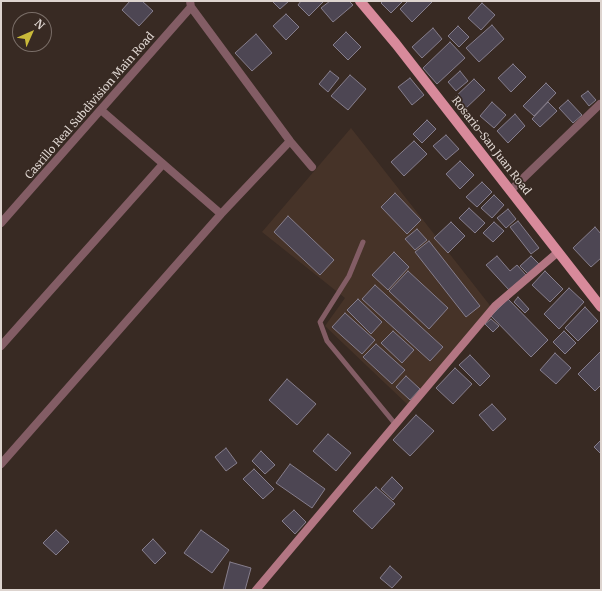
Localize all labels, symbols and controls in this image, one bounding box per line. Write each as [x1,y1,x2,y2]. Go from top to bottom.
north arrow [12,12,52,52]
text: N [32,16,48,32]
street label: Casrillo Real Subdivision Main Road [23,30,157,182]
street label: Rosario-San Juan Road [449,94,533,198]

